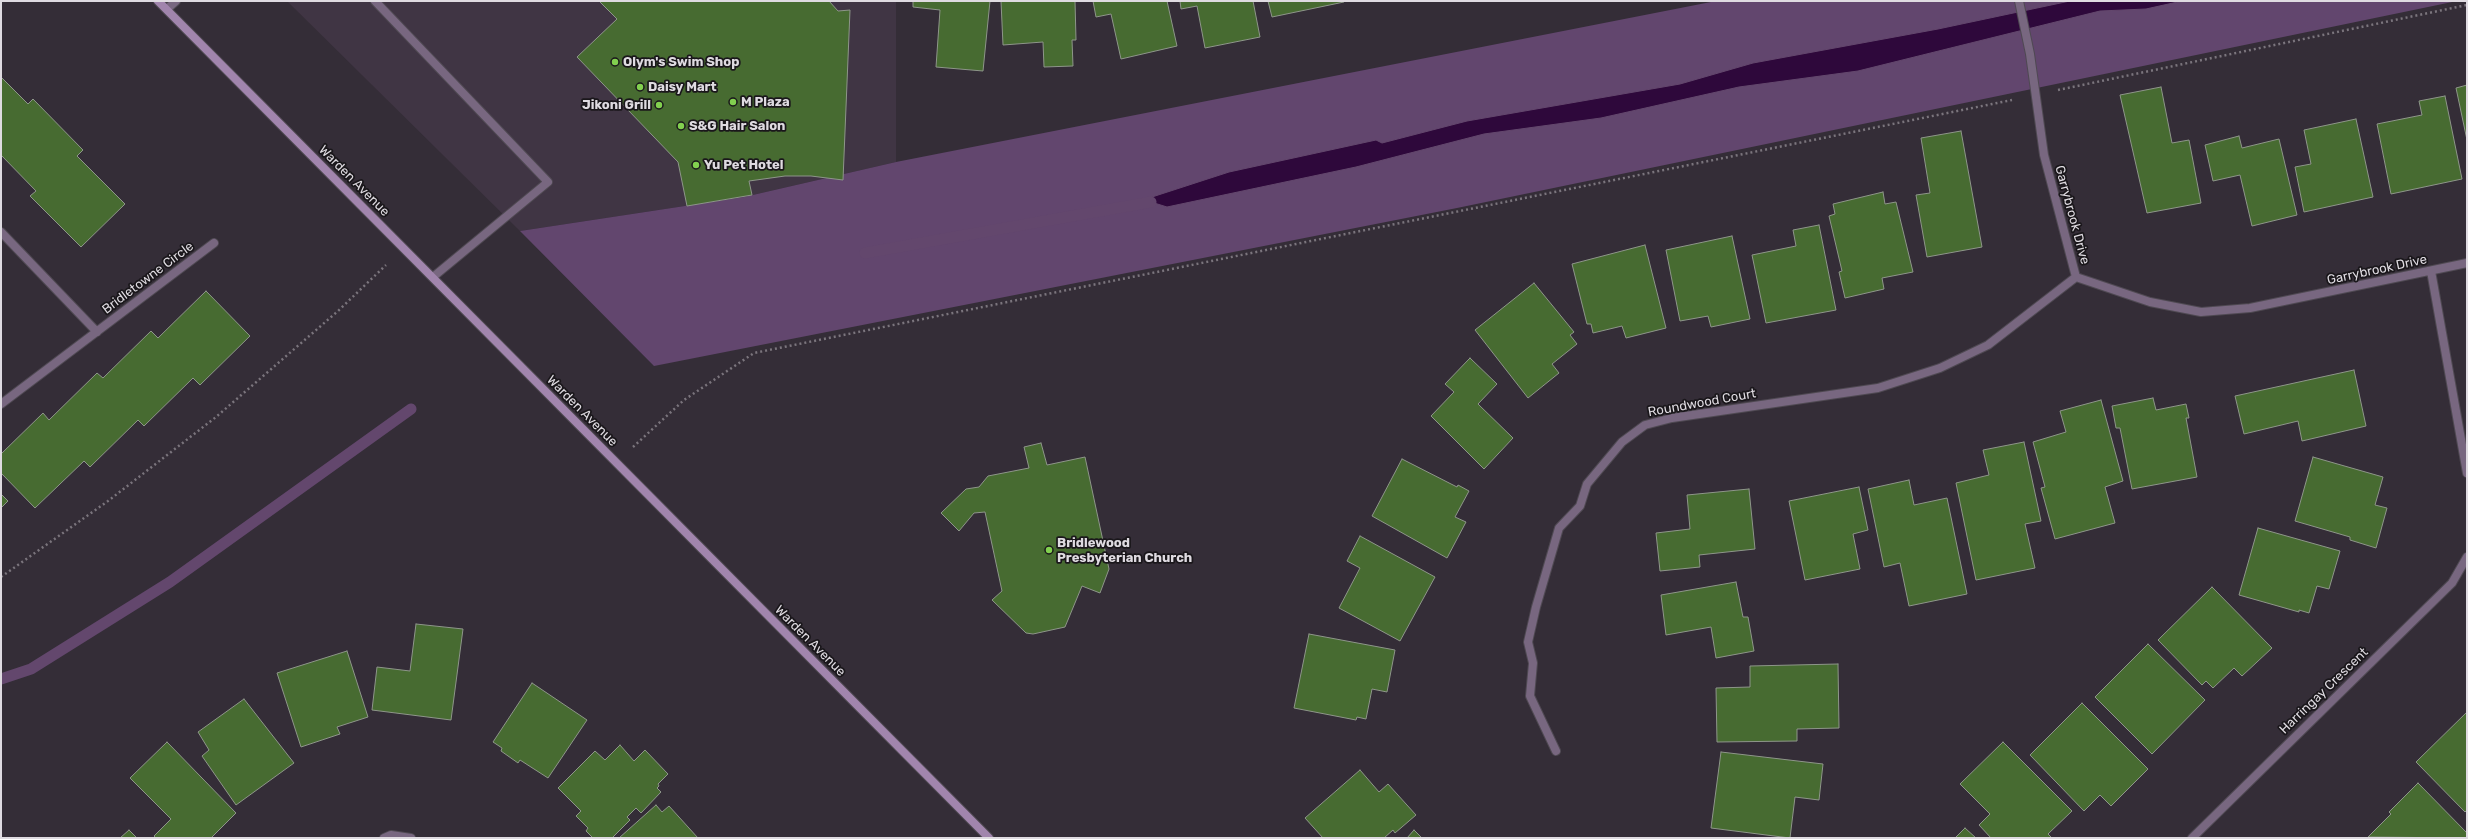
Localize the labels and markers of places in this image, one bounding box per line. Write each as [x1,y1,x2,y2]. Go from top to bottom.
place label: Olym's Swim Shop [623,54,739,70]
marker: Olym's Swim Shop [610,57,620,67]
place label: Daisy Mart [648,79,717,95]
marker: Daisy Mart [635,82,645,92]
place label: M Plaza [741,94,790,110]
place label: Jikoni Grill [582,97,651,113]
marker: M Plaza [728,97,738,107]
marker: Jikoni Grill [654,100,664,110]
place label: S&G Hair Salon [689,118,785,134]
marker: S&G Hair Salon [676,121,686,131]
place label: Yu Pet Hotel [704,157,783,173]
marker: Yu Pet Hotel [691,160,701,170]
place label: Bridlewood Presbyterian Church [1057,535,1192,566]
marker: Bridlewood Presbyterian Church [1044,545,1054,555]

